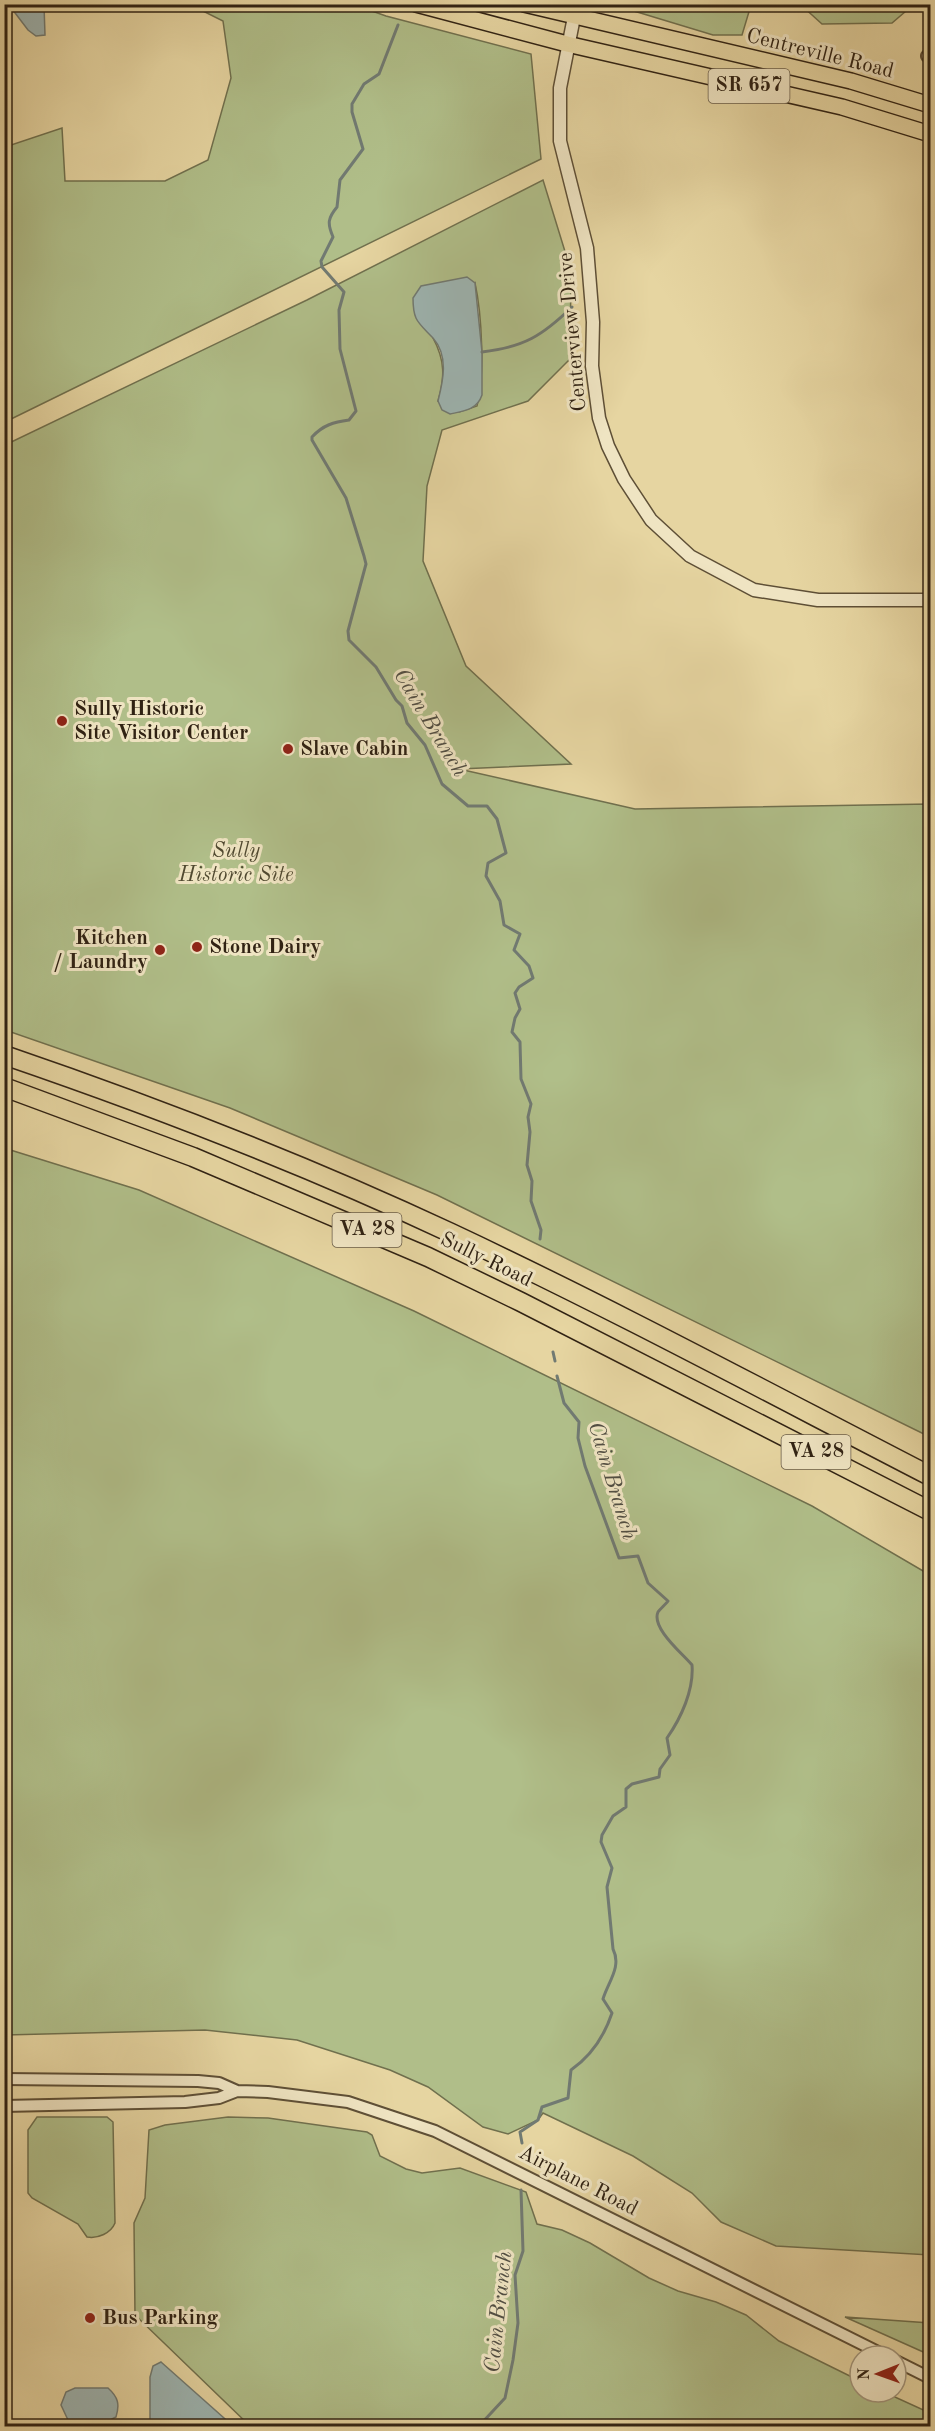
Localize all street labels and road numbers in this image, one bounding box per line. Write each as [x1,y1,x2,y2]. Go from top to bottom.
street label: Centreville Road [744,26,896,82]
road number: SR 657 [708,69,789,103]
street label: Centerview Drive [556,251,590,413]
road number: VA 28 [332,1213,401,1247]
street label: Sully Road [437,1229,535,1291]
road number: VA 28 [782,1435,850,1469]
street label: Airplane Road [515,2142,641,2220]

